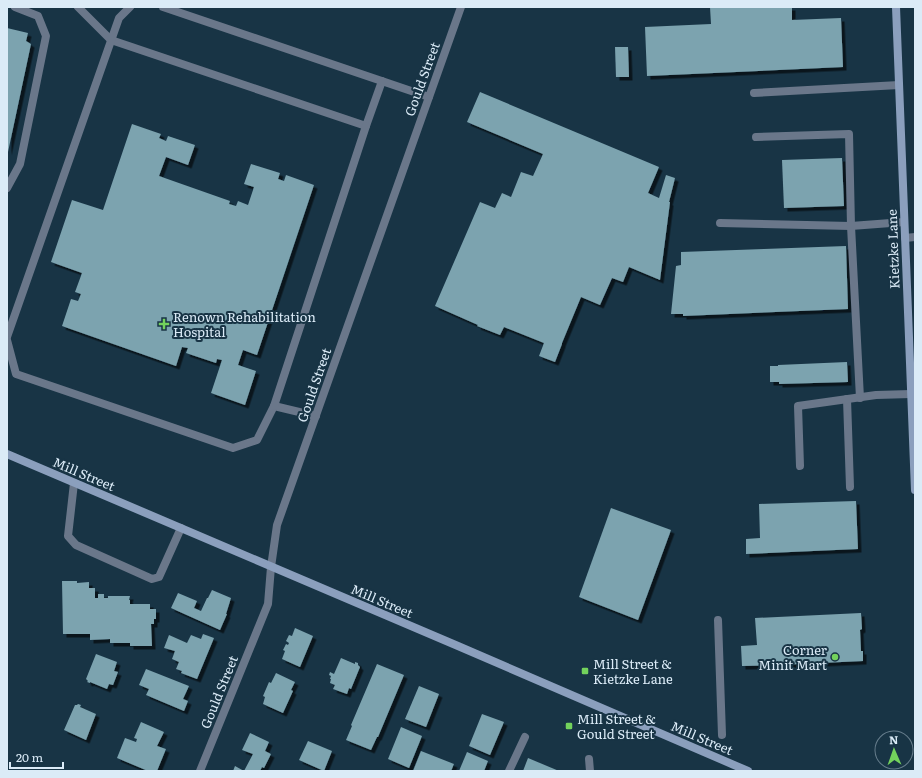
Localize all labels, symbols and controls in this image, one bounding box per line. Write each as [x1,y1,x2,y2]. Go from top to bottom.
street label: Gould Street [399,38,444,119]
street label: Kietzke Lane [882,209,903,289]
place label: Renown Rehabilitation Hospital [173,307,316,341]
marker: Renown Rehabilitation Hospital [158,318,170,330]
street label: Gould Street [292,344,335,425]
street label: Mill Street [50,452,119,495]
street label: Mill Street [348,579,417,622]
place label: Corner Minit Mart [758,640,828,674]
street label: Gould Street [195,652,242,731]
marker: Corner Minit Mart [830,652,840,662]
place label: Mill Street & Kietzke Lane [593,654,673,688]
marker: Mill Street & Kietzke Lane [580,666,590,676]
place label: Mill Street & Gould Street [577,709,656,743]
street label: Mill Street [668,716,737,759]
marker: Mill Street & Gould Street [564,721,574,731]
north arrow [874,730,914,770]
text: N [889,731,899,747]
scale bar [10,744,63,770]
text: 20 m [16,748,43,766]

